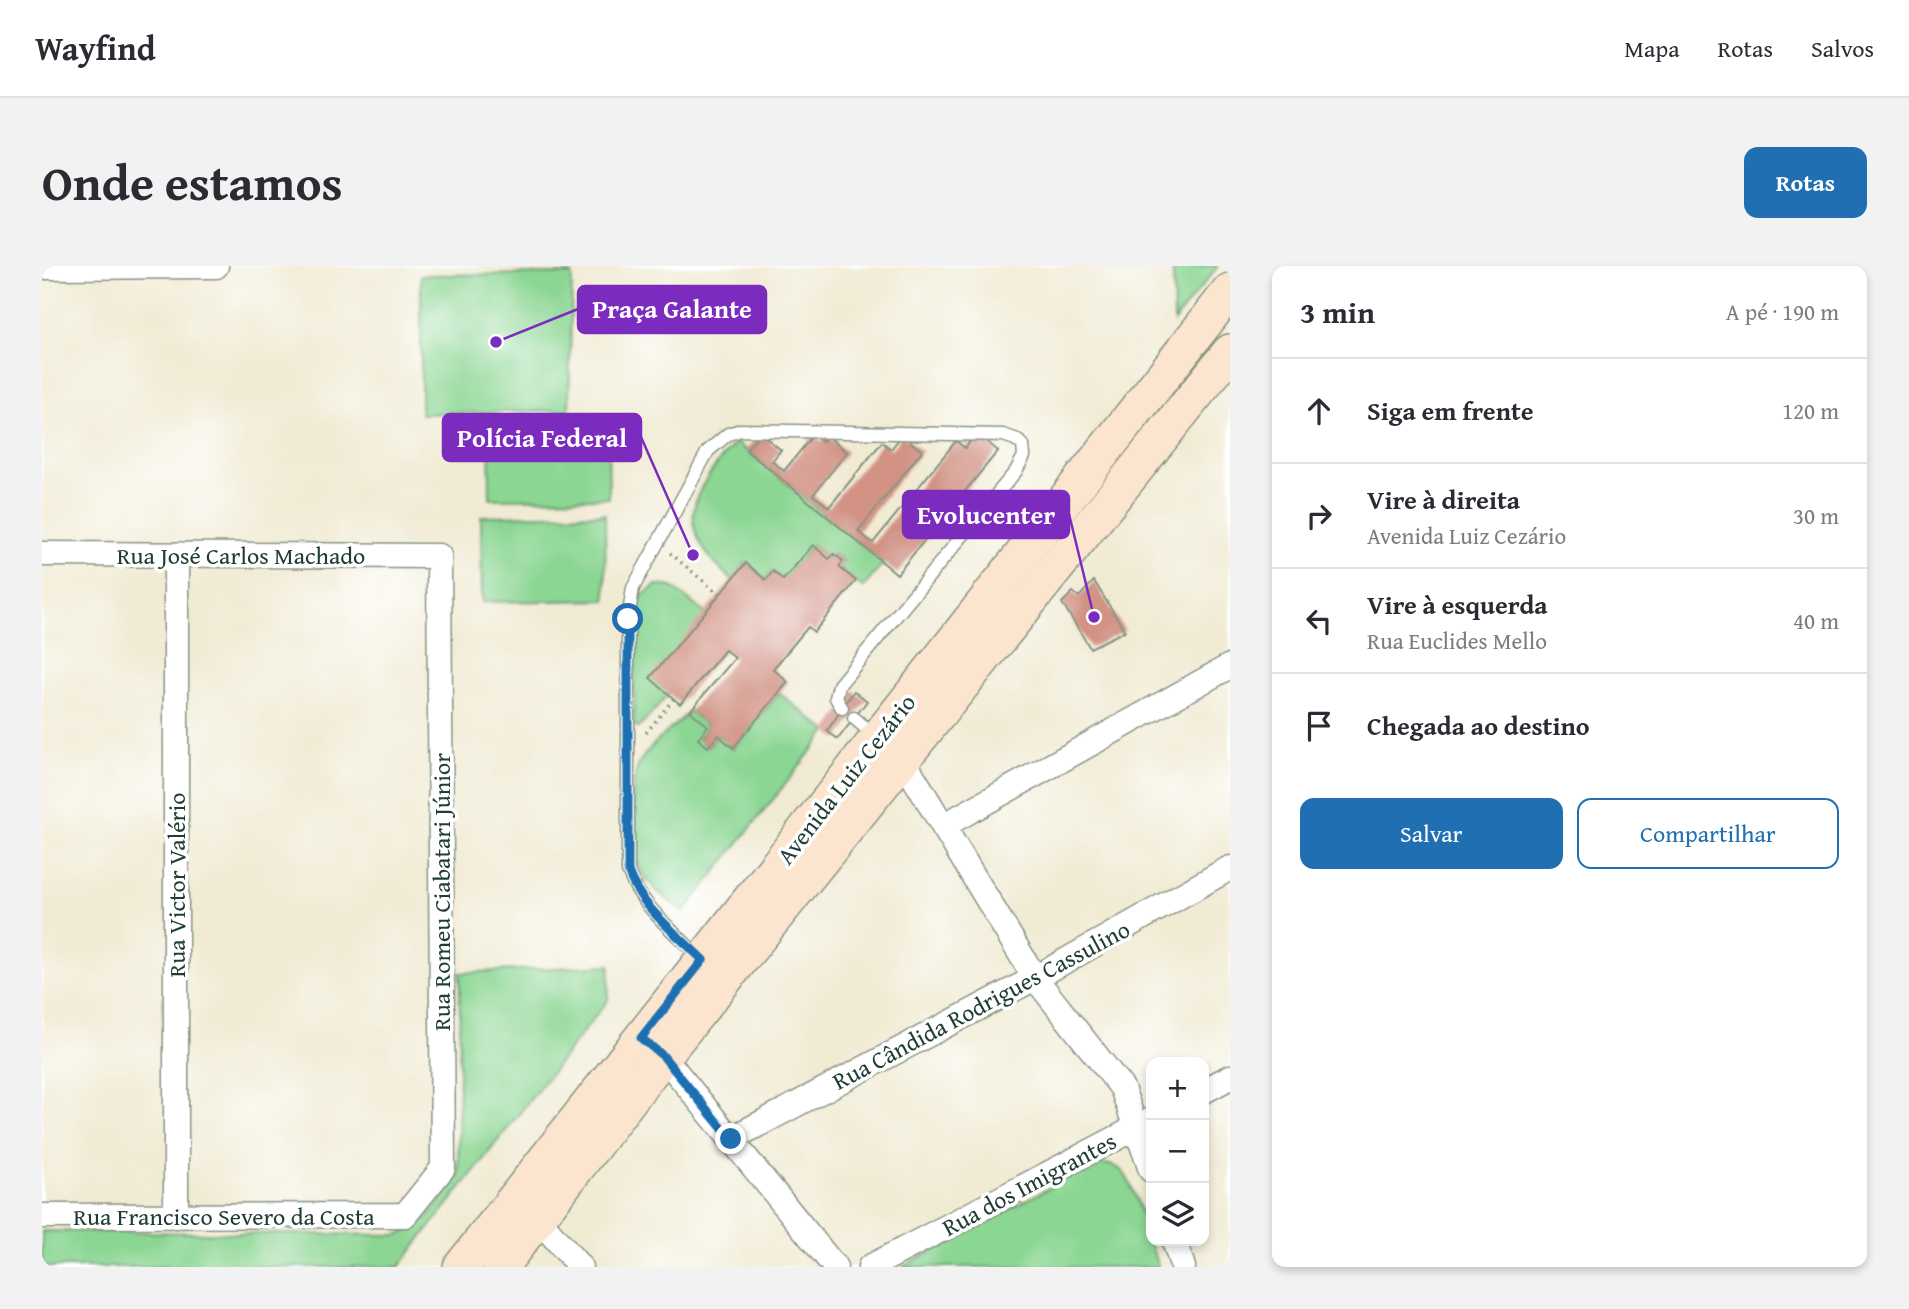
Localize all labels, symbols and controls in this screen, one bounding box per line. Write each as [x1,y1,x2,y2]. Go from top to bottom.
text: Wayfind [35,24,156,72]
text: Mapa [1624,31,1680,66]
text: Rotas [1718,31,1773,66]
text: Salvos [1811,31,1874,66]
text: Onde estamos [42,146,343,218]
button: Rotas [1744,147,1867,218]
callout: Praça Galante [578,286,766,333]
text: Praça Galante [592,289,752,328]
text: 3 min [1300,290,1375,334]
text: A pé · 190 m [1726,295,1839,328]
text: Siga em frente [1367,391,1534,430]
icon: ahead [1300,392,1338,430]
text: 120 m [1782,394,1839,427]
callout: Polícia Federal [443,414,641,461]
text: Polícia Federal [457,418,627,457]
text: Vire à direita [1367,480,1520,519]
callout: Evolucenter [903,491,1069,538]
text: Evolucenter [917,495,1055,534]
icon: right [1300,497,1338,535]
text: 30 m [1793,499,1839,532]
text: Avenida Luiz Cezário [1367,519,1566,552]
street label: Rua José Carlos Machado [117,538,365,573]
text: Vire à esquerda [1367,585,1548,624]
icon: left [1300,602,1338,640]
route start [612,603,643,634]
text: 40 m [1793,604,1839,637]
text: Rua Euclides Mello [1367,624,1547,657]
street label: Avenida Luiz Cezário [768,686,924,872]
text: Chegada ao destino [1367,706,1590,745]
icon: arrive [1300,707,1338,745]
street label: Rua Romeu Ciabatari Júnior [424,753,459,1031]
street label: Rua Victor Valério [159,793,194,977]
button: Salvar [1300,798,1563,869]
button: Compartilhar [1577,798,1839,869]
street label: Rua Cândida Rodrigues Cassulino [826,912,1136,1098]
map controls [1146,1057,1209,1246]
button: + [1146,1057,1209,1120]
button: − [1146,1120,1209,1183]
route end [715,1123,746,1154]
street label: Rua dos Imigrantes [936,1123,1122,1245]
button: layers [1146,1183,1209,1246]
street label: Rua Francisco Severo da Costa [73,1199,375,1234]

